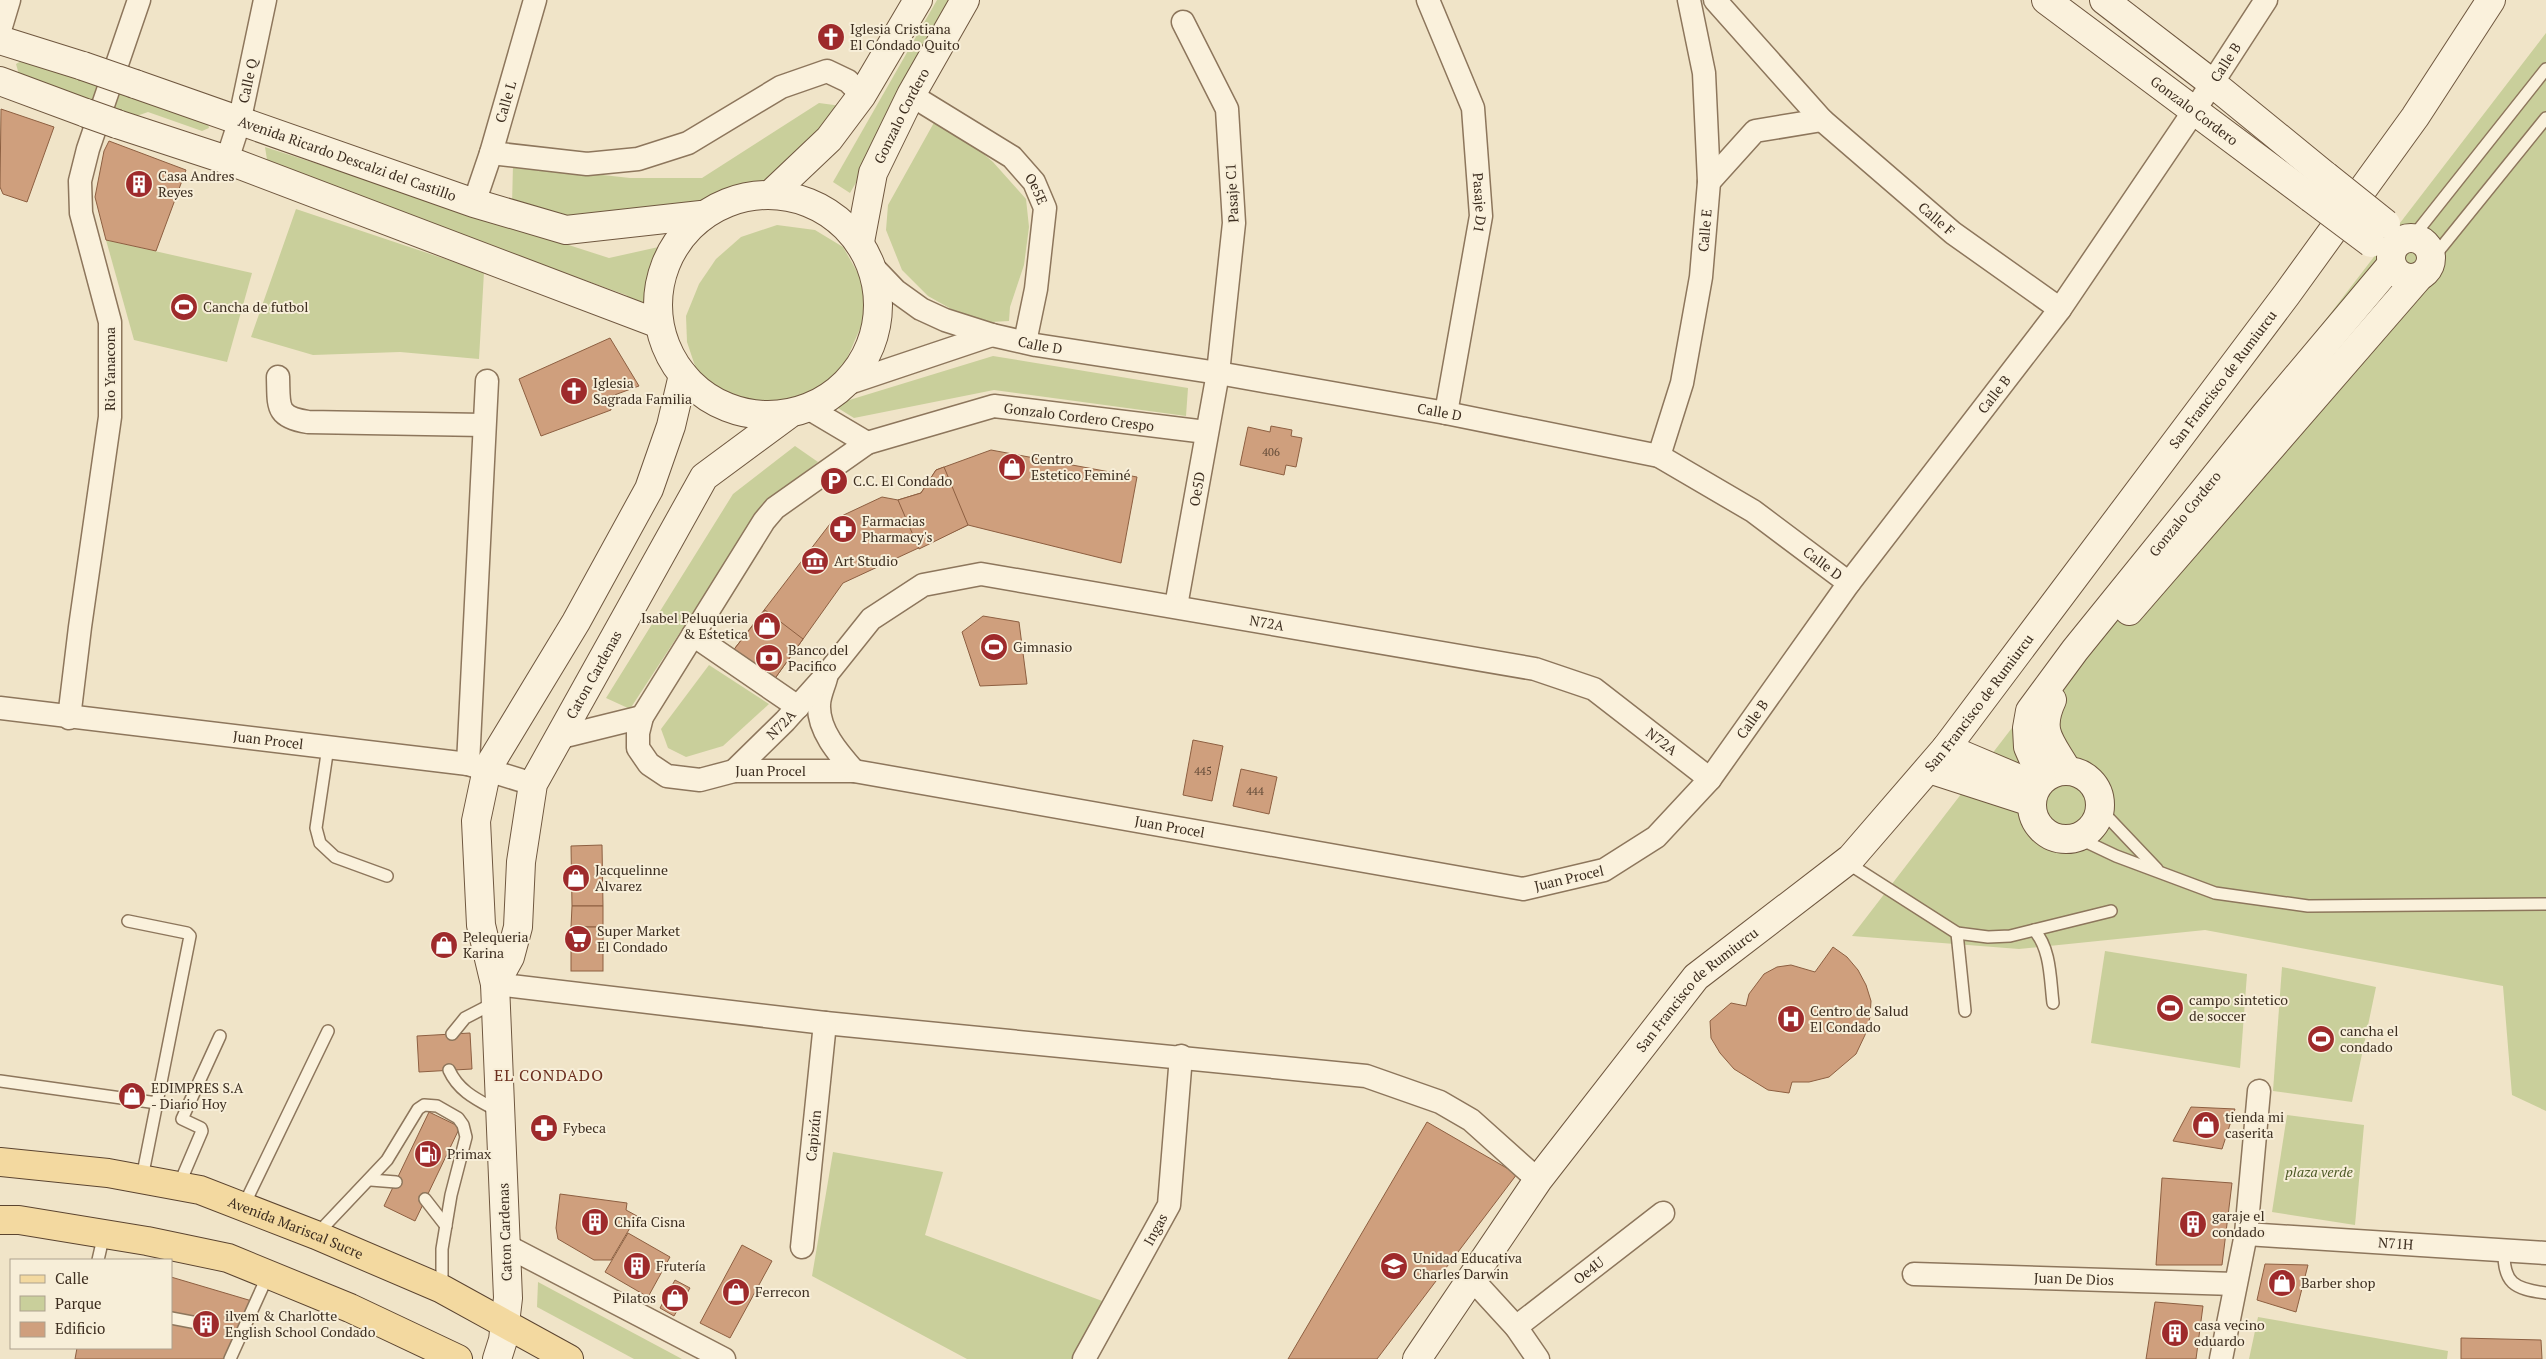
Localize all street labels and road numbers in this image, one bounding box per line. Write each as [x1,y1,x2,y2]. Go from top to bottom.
street label: Calle B [2205,39,2245,85]
street label: Calle Q [233,56,262,105]
street label: Gonzalo Cordero [869,64,933,167]
street label: Gonzalo Cordero [2147,71,2242,149]
street label: Calle L [490,78,520,125]
street label: Avenida Ricardo Descalzi del Castillo [236,111,459,205]
street label: Pasaje C1 [1220,163,1243,223]
street label: Oe5E [1021,168,1052,207]
street label: Pasaje D1 [1469,172,1491,234]
street label: Calle F [1914,197,1959,240]
street label: Calle E [1693,208,1716,253]
street label: San Francisco de Rumiurcu [2164,306,2281,452]
street label: Rio Yanacona [100,327,119,411]
street label: Calle D [1016,331,1064,358]
street label: Calle B [1973,371,2015,417]
street label: Gonzalo Cordero Crespo [1003,398,1156,435]
street label: Calle D [1416,398,1464,425]
street label: Gonzalo Cordero [2144,467,2225,560]
street label: Oe5D [1184,470,1209,508]
street label: Calle D [1799,542,1847,584]
street label: N72A [1248,610,1286,635]
street label: Caton Cardenas [561,627,626,722]
street label: San Francisco de Rumiurcu [1920,630,2037,775]
street label: Calle B [1732,696,1772,742]
street label: N72A [762,705,800,743]
street label: N72A [1642,723,1682,759]
street label: Juan Procel [232,726,304,753]
street label: Juan Procel [735,761,806,780]
street label: Juan Procel [1133,811,1206,842]
street label: Juan Procel [1532,860,1606,895]
street label: San Francisco de Rumiurcu [1631,923,1762,1056]
street label: Capizún [801,1108,825,1162]
street label: Caton Cardenas [493,1182,516,1282]
street label: Avenida Mariscal Sucre [226,1192,366,1263]
street label: Ingas [1139,1210,1172,1249]
street label: N71H [2377,1232,2414,1254]
street label: Oe4U [1569,1252,1608,1288]
street label: Juan De Dios [2034,1268,2114,1289]

